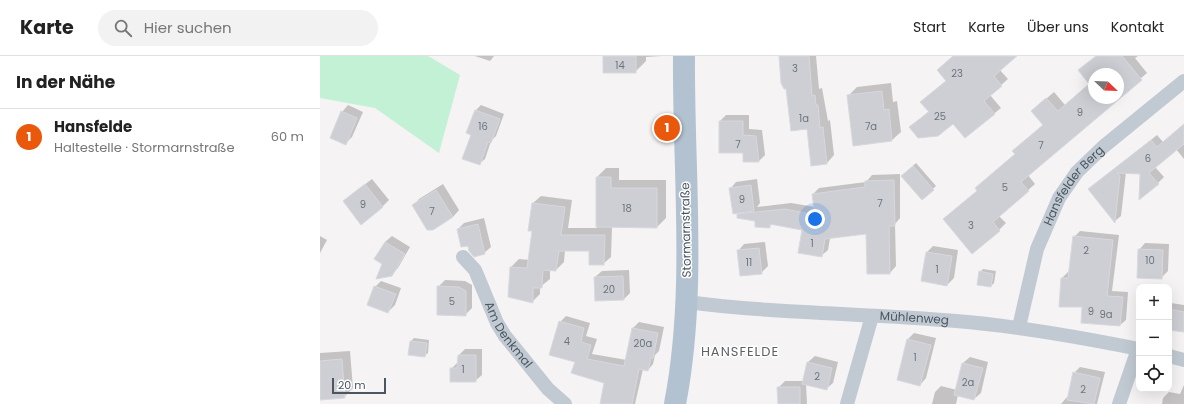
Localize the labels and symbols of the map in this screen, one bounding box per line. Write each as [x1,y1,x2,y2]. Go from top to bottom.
house number: 14 [615,58,625,73]
house number: 3 [792,61,798,76]
house number: 23 [951,66,963,81]
north arrow [1088,68,1124,104]
house number: 9 [1077,105,1083,120]
house number: 25 [934,109,946,124]
house number: 1a [799,111,809,126]
pin: 1 [654,113,680,143]
house number: 16 [478,119,488,134]
house number: 7a [865,119,877,134]
house number: 7 [735,137,741,152]
house number: 7 [1038,138,1044,153]
street label: Hansfelder Berg [1039,142,1107,228]
house number: 6 [1145,151,1151,166]
house number: 5 [1002,180,1008,195]
street label: Stormarnstraße [676,182,695,278]
house number: 9 [739,192,745,207]
house number: 7 [877,196,883,211]
house number: 9 [360,197,366,212]
house number: 18 [622,201,632,216]
house number: 7 [429,204,435,219]
your location [805,209,825,229]
house number: 3 [968,218,974,233]
house number: 1 [810,236,814,251]
house number: 2 [1083,243,1089,258]
house number: 10 [1145,253,1155,268]
house number: 11 [746,255,752,270]
house number: 1 [935,262,939,277]
house number: 20 [603,282,615,297]
house number: 5 [449,294,455,309]
street label: Am Denkmal [481,299,537,371]
house number: 9 [1088,304,1094,319]
street label: Mühlenweg [879,307,950,328]
house number: 9a [1099,307,1113,322]
house number: 4 [564,334,570,349]
house number: 20a [634,336,652,351]
district label: HANSFELDE [701,342,779,361]
house number: 1 [913,350,917,365]
house number: 1 [461,362,465,377]
house number: 2 [814,369,820,384]
house number: 2a [962,375,974,390]
scale bar [332,376,386,395]
house number: 2 [1080,382,1086,397]

